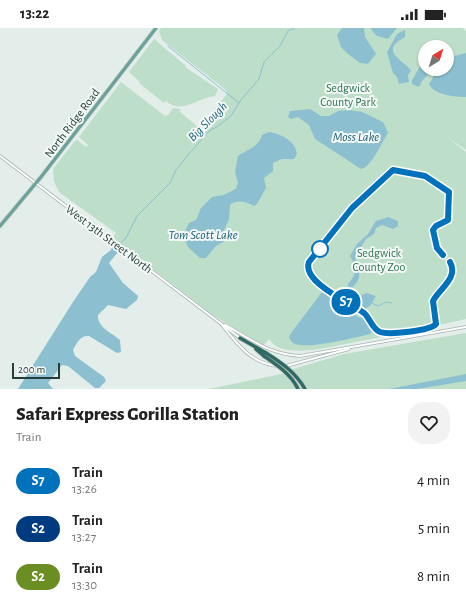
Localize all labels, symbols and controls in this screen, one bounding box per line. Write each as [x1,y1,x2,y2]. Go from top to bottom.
text: 13:22 [20,6,49,21]
north arrow [418,40,454,76]
map controls [418,40,454,76]
park label: Sedgwick County Park [320,82,376,109]
street label: North Ridge Road [42,86,102,160]
water label: Big Slough [186,100,230,144]
water label: Moss Lake [333,131,379,144]
street label: West 13th Street North [63,203,155,275]
water label: Tom Scott Lake [168,229,238,242]
unlabelled marker [311,240,329,258]
park label: Sedgwick County Zoo [353,247,406,274]
line badge: S7 [328,289,364,315]
text: S7 [339,295,353,309]
scale bar [12,361,60,380]
text: 200 m [18,364,45,375]
button: heart [408,402,450,444]
text: Safari Express Gorilla Station [16,405,239,424]
text: Train [16,431,41,444]
text: Train [72,465,103,480]
text: 4 min [417,473,450,488]
text: S7 [31,474,45,488]
text: 13:26 [72,483,97,496]
text: Train [72,513,103,528]
text: 5 min [418,521,450,536]
text: S2 [31,522,45,536]
text: 13:27 [72,531,96,544]
text: Train [72,561,103,576]
text: 8 min [417,569,450,584]
text: S2 [31,570,45,584]
text: 13:30 [72,579,97,592]

